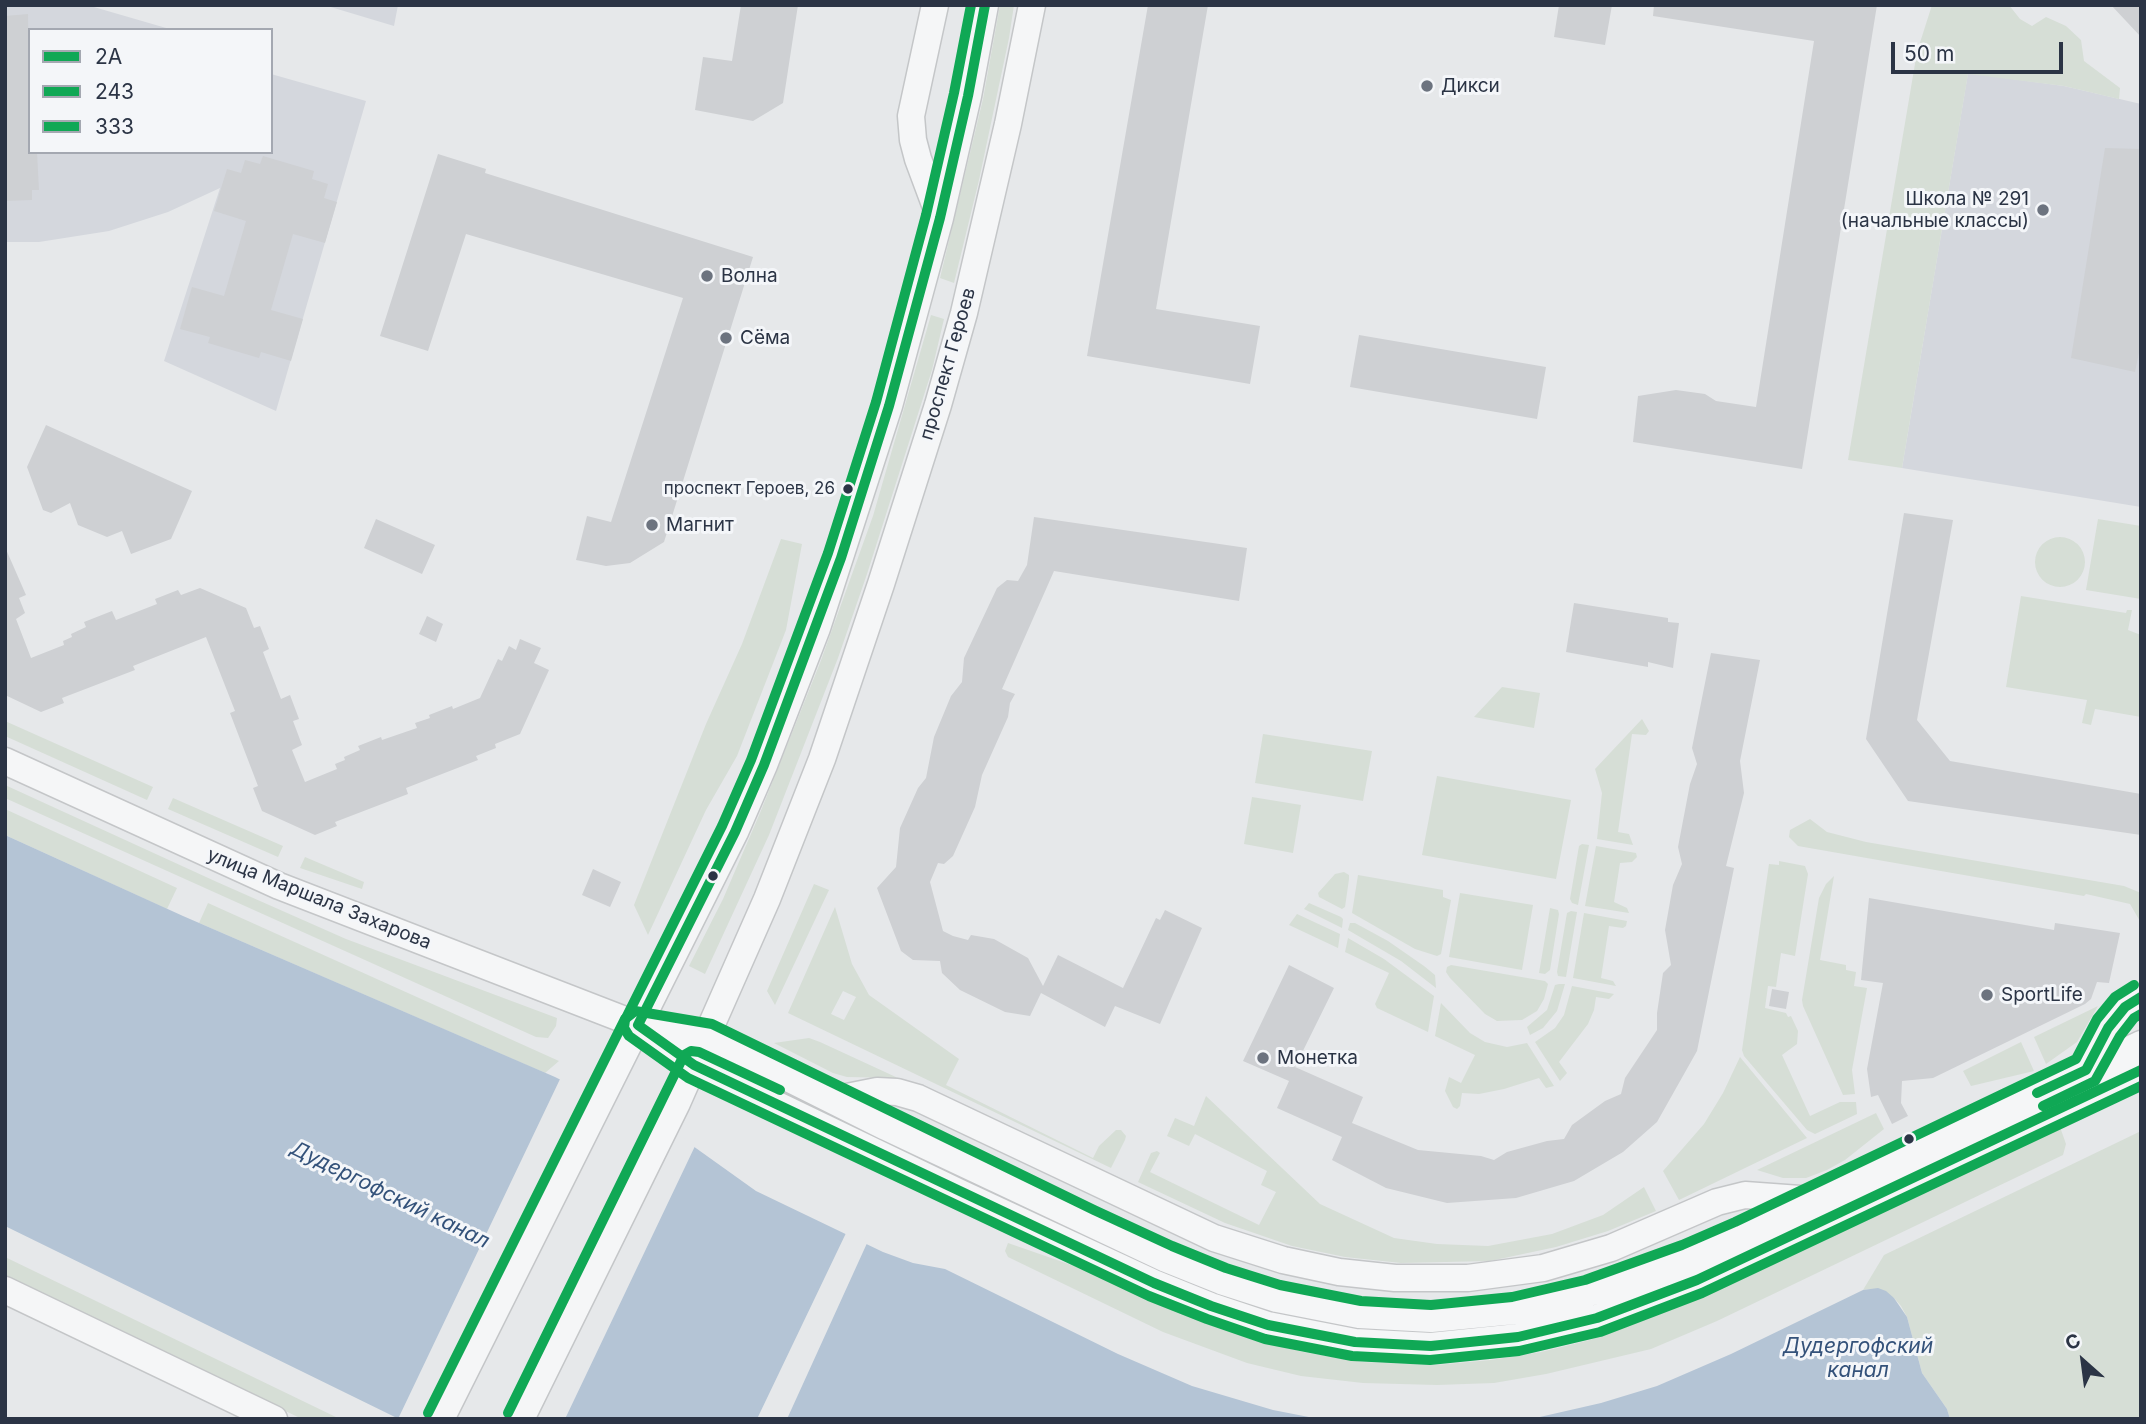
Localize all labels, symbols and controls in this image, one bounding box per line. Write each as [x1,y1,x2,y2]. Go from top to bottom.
legend [28,28,273,154]
scale bar [1894,28,2066,72]
text: 50 m [1904,41,1954,66]
text: 2А [95,44,122,69]
place label: Дикси [1441,75,1500,97]
marker: Дикси [1419,78,1435,94]
text: 243 [95,79,134,104]
text: 333 [95,114,134,139]
place label: Школа № 291 (начальные классы) [1841,188,2029,232]
marker: Школа № 291 (начальные классы) [2035,202,2051,218]
place label: Волна [721,265,778,287]
marker: Волна [699,268,715,284]
street label: проспект Героев [915,285,981,443]
place label: Сёма [740,327,790,349]
marker: Сёма [718,330,734,346]
place label: проспект Героев, 26 [664,479,835,499]
marker: проспект Героев, 26 [841,482,855,496]
place label: Магнит [666,514,734,536]
marker: Магнит [644,517,660,533]
street label: улица Маршала Захарова [204,843,434,955]
unlabelled marker [706,869,720,883]
place label: SportLife [2001,984,2083,1006]
marker: SportLife [1979,987,1995,1003]
place label: Монетка [1277,1047,1358,1069]
marker: Монетка [1255,1050,1271,1066]
unlabelled marker [1902,1132,1916,1146]
water label: Дудергофский канал [286,1136,494,1254]
north arrow [2048,1326,2118,1396]
text: С [2061,1329,2085,1355]
water label: Дудергофский канал [1783,1334,1933,1384]

